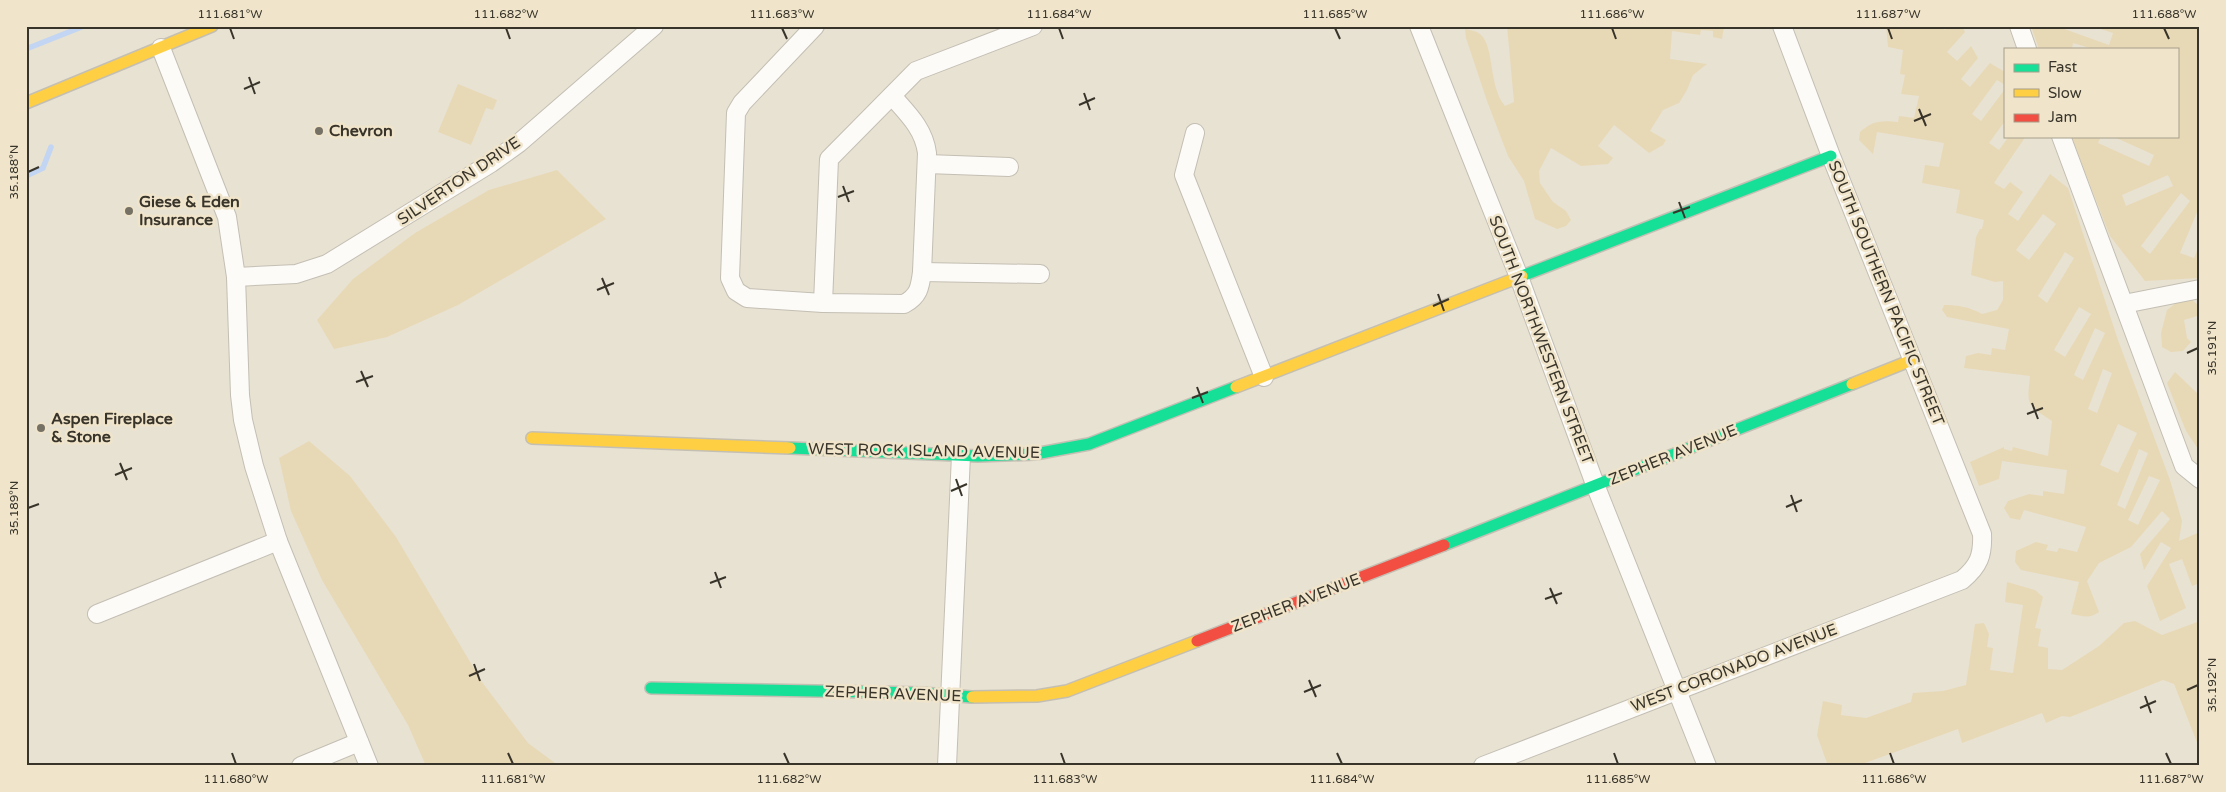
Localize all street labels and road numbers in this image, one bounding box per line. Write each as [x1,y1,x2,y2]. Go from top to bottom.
street label: SILVERTON DRIVE [394,132,524,230]
street label: SOUTH SOUTHERN PACIFIC STREET [1824,158,1949,429]
street label: SOUTH NORTHWESTERN STREET [1484,213,1598,467]
street label: ZEPHER AVENUE [1606,420,1740,490]
street label: WEST ROCK ISLAND AVENUE [808,439,1040,463]
street label: ZEPHER AVENUE [1229,569,1363,637]
street label: WEST CORONADO AVENUE [1628,619,1840,717]
street label: ZEPHER AVENUE [824,682,962,706]

